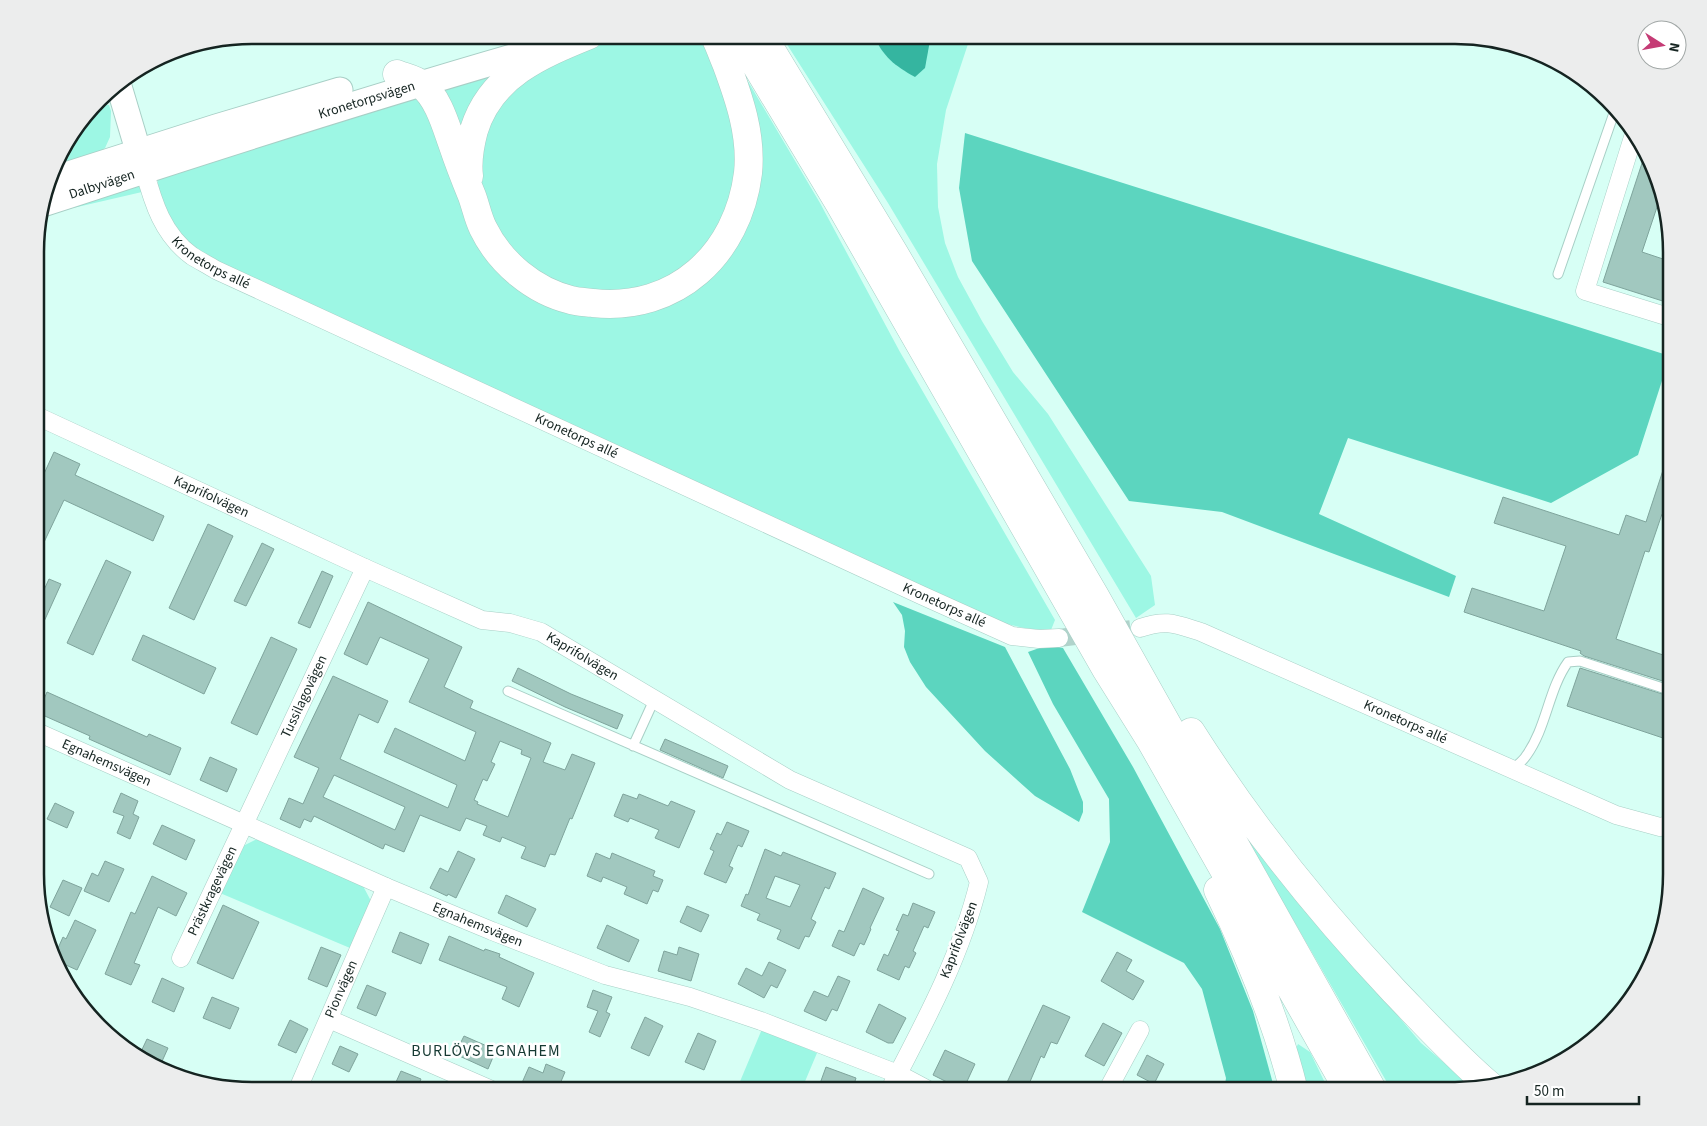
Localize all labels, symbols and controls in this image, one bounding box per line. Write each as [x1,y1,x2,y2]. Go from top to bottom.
north arrow [1637,20,1687,70]
text: N [1663,41,1684,54]
street label: Kronetorpsvägen [316,76,418,125]
street label: Dalbyvägen [66,165,137,205]
street label: Kronetorps allé [166,232,253,294]
street label: Kronetorps allé [531,408,621,464]
street label: Kaprifolvägen [170,471,252,523]
street label: Kronetorps allé [899,578,989,633]
street label: Kaprifolvägen [542,627,622,686]
street label: Tussilagovägen [276,652,332,741]
street label: Kronetorps allé [1360,695,1450,749]
street label: Egnahemsvägen [58,734,154,791]
street label: Prästkragevägen [183,843,242,939]
street label: Egnahemsvägen [429,897,526,952]
street label: Kaprifolvägen [935,899,983,981]
street label: Pionvägen [320,957,363,1021]
district label: BURLÖVS EGNAHEM [411,1040,561,1062]
scale bar [1527,1074,1640,1106]
text: 50 m [1534,1081,1564,1102]

